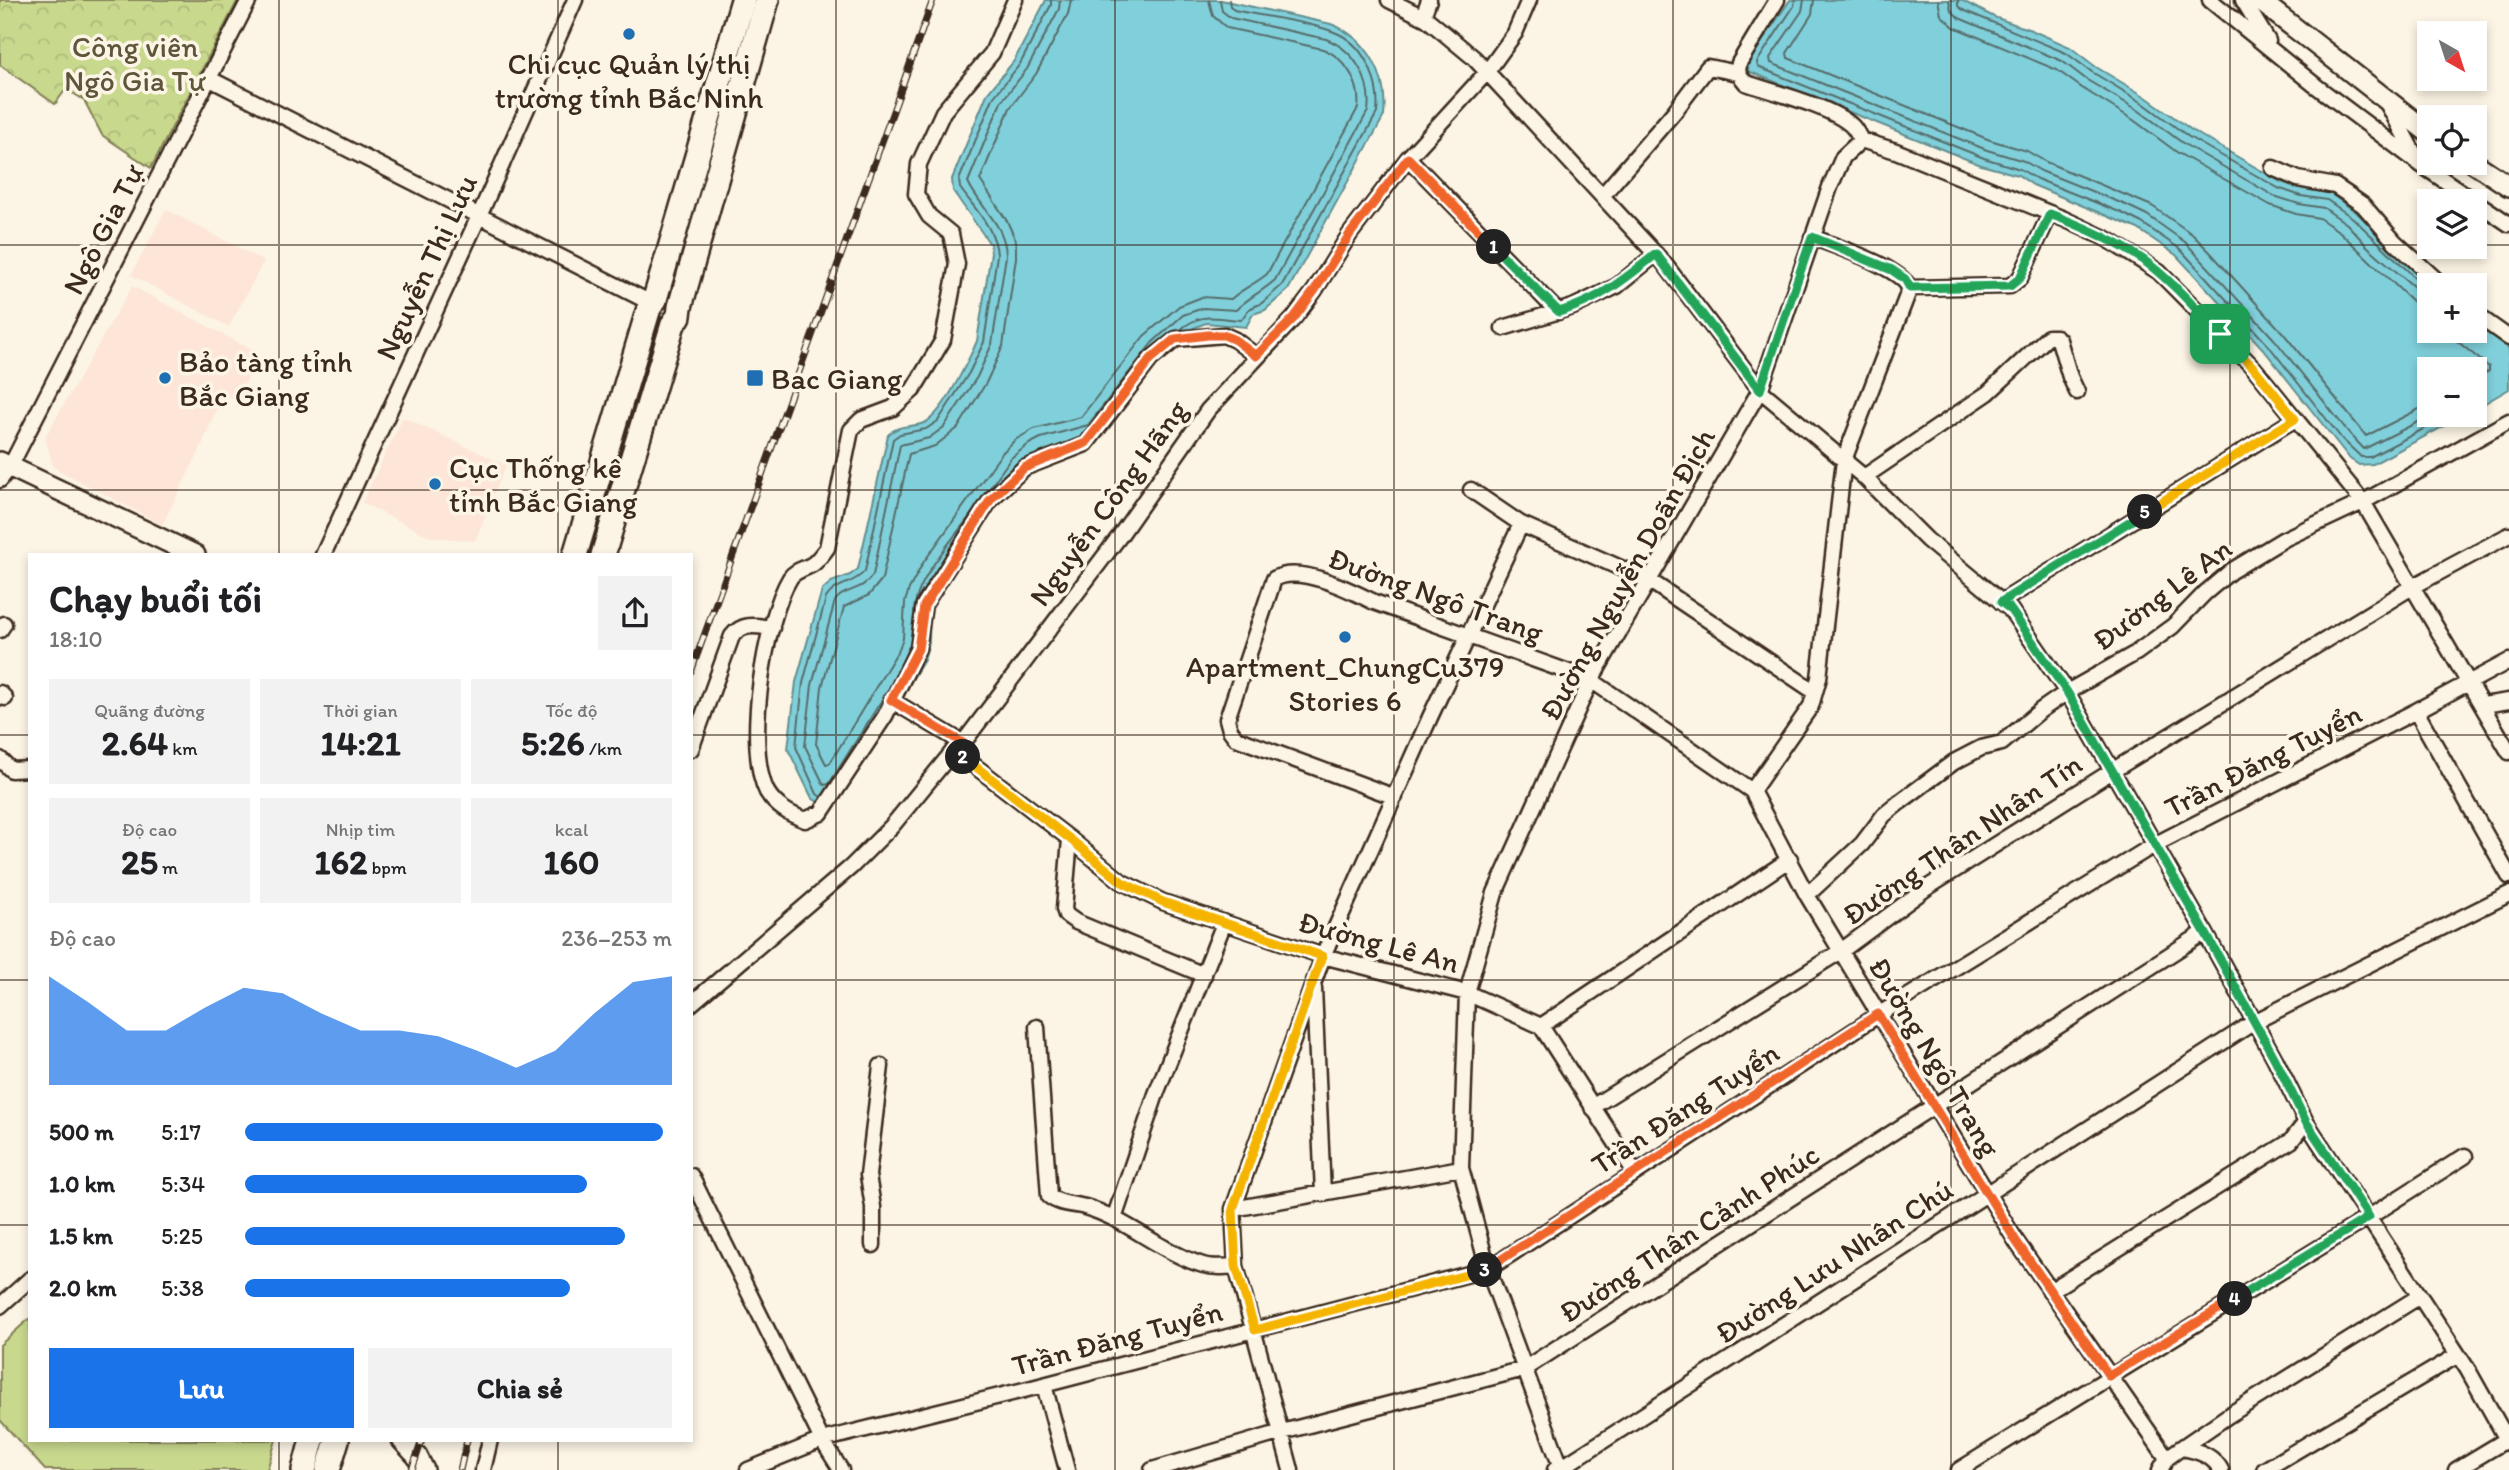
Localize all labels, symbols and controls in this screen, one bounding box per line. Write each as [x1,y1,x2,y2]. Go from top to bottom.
north arrow [2417,21,2487,91]
map controls [2417,21,2487,427]
marker: Chi cục Quản lý thị trường tỉnh Bắc Ninh [621,26,637,42]
park label: Công viên Ngô Gia Tự [64,28,206,99]
place label: Chi cục Quản lý thị trường tỉnh Bắc Ninh [495,45,763,116]
button: locate [2417,105,2487,175]
street label: Ngô Gia Tự [54,157,152,301]
street label: Nguyễn Thị Lưu [367,168,485,366]
button: layers [2417,189,2487,259]
pin: 1 [1476,230,1512,264]
text: 1 [1489,235,1498,258]
button: + [2417,273,2487,343]
pin [2190,304,2250,364]
icon: arrive [2201,315,2239,353]
place label: Bảo tàng tỉnh Bắc Giang [179,343,352,414]
button: − [2417,357,2487,427]
place label: Bac Giang [771,360,903,397]
marker: Bac Giang [745,368,765,388]
marker: Bảo tàng tỉnh Bắc Giang [157,370,173,386]
street label: Nguyễn Công Hãng [1021,392,1196,613]
street label: Đường Nguyễn Doãn Địch [1531,421,1723,727]
place label: Cục Thống kê tỉnh Bắc Giang [449,449,638,520]
marker: Cục Thống kê tỉnh Bắc Giang [427,476,443,492]
pin: 5 [2128,494,2162,530]
text: 5 [2140,500,2149,523]
street label: Đường Lê An [2085,530,2239,658]
street label: Đường Ngô Trang [1324,539,1549,651]
text: Chạy buổi tối [49,576,262,622]
button: share [598,576,672,650]
text: 18:10 [49,625,103,653]
marker: Apartment_ChungCu379 Stories 6 [1337,629,1353,645]
place label: Apartment_ChungCu379 Stories 6 [1186,648,1504,719]
street label: Trần Đăng Tuyển [2158,694,2368,826]
text: Quãng đường [94,699,205,722]
text: Thời gian [323,699,398,722]
text: Tốc độ [546,699,597,722]
text: 2.64 [102,722,168,764]
text: 14:21 [320,722,401,764]
text: 5:26 [521,722,585,764]
text: km [168,737,197,760]
text: /km [585,737,622,760]
pin: 2 [946,740,981,774]
text: 2 [958,745,968,768]
street label: Đường Thân Nhân Tín [1835,745,2089,933]
text: Độ cao [122,818,177,841]
text: Nhịp tim [326,818,395,841]
text: kcal [555,818,588,841]
text: 25 [121,841,158,883]
text: 162 [314,841,367,883]
text: 160 [543,841,600,883]
text: m [158,856,178,879]
text: bpm [367,856,407,879]
street label: Đường Lê An [1295,903,1463,981]
text: Độ cao [49,924,116,952]
text: 236–253 m [561,924,672,952]
street label: Đường Ngô Trang [1861,951,2009,1164]
street label: Trần Đăng Tuyển [1584,1034,1786,1182]
text: 500 m [49,1118,114,1146]
text: 5:17 [161,1118,201,1146]
street label: Đường Thân Cảnh Phúc [1552,1135,1826,1331]
text: 1.0 km [49,1170,115,1198]
text: 5:34 [161,1170,205,1198]
street label: Đường Lưu Nhân Chú [1709,1171,1959,1351]
text: 1.5 km [49,1222,113,1250]
text: 5:25 [161,1222,203,1250]
pin: 3 [1468,1252,1502,1288]
text: 3 [1479,1258,1490,1281]
text: 2.0 km [49,1274,117,1302]
text: 5:38 [161,1274,204,1302]
pin: 4 [2218,1282,2252,1316]
text: 4 [2229,1287,2240,1310]
street label: Trần Đăng Tuyển [1008,1292,1226,1384]
button: Lưu [49,1348,354,1428]
button: Chia sẻ [368,1348,672,1428]

